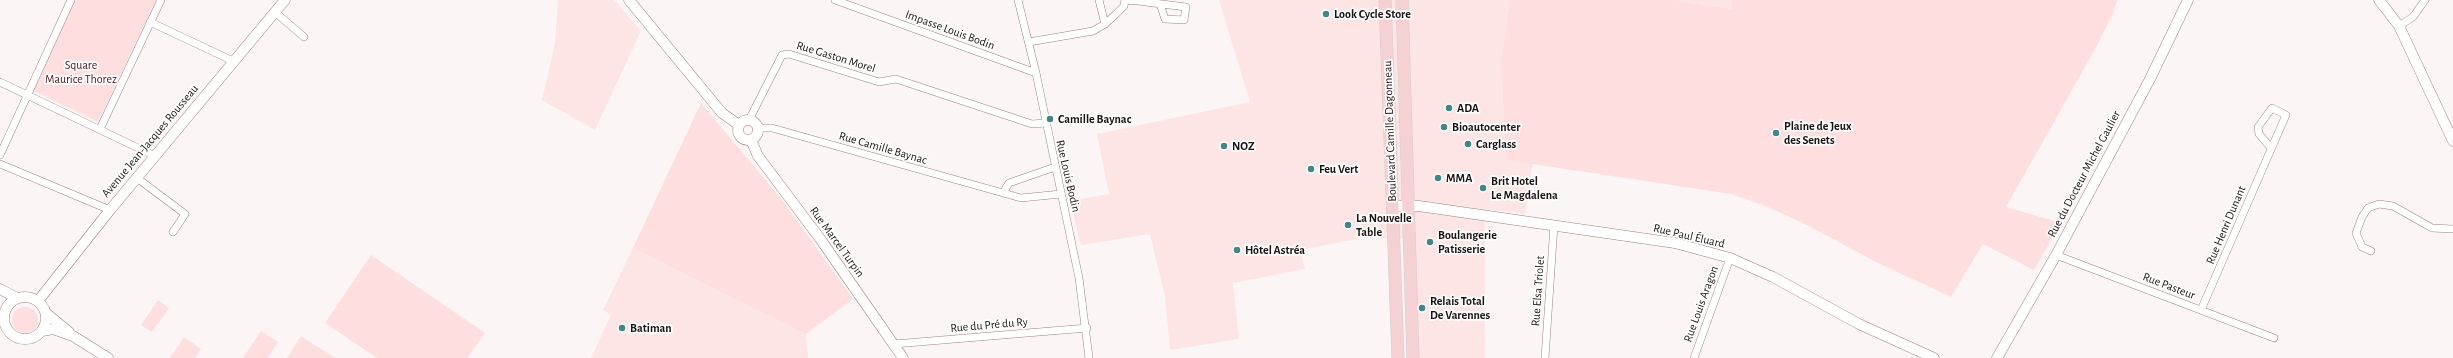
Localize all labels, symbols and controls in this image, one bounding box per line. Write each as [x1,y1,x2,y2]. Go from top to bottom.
street label: Impasse Louis Bodin [903,7,997,53]
place label: Look Cycle Store [1334,7,1411,21]
marker: Look Cycle Store [1321,9,1331,19]
street label: Rue Gaston Morel [795,38,877,76]
park label: Square Maurice Thorez [45,58,117,86]
street label: Boulevard Camille Dagonneau [1380,60,1400,202]
street label: Avenue Jean-Jacques Rousseau [99,82,201,200]
place label: ADA [1457,101,1479,115]
marker: ADA [1444,103,1454,113]
street label: Rue du Docteur Michel Gaulier [2044,108,2124,240]
place label: Camille Baynac [1058,112,1131,126]
marker: Camille Baynac [1045,114,1055,124]
place label: Plaine de Jeux des Senets [1784,119,1852,147]
place label: Bioautocenter [1452,120,1520,134]
marker: Bioautocenter [1439,122,1449,132]
marker: Plaine de Jeux des Senets [1771,128,1781,138]
street label: Rue Camille Baynac [837,129,929,167]
place label: Carglass [1476,137,1516,151]
street label: Rue Louis Bodin [1053,138,1083,214]
place label: NOZ [1232,139,1255,153]
marker: Carglass [1463,139,1473,149]
marker: NOZ [1219,141,1229,151]
place label: Feu Vert [1319,162,1358,176]
marker: Feu Vert [1306,164,1316,174]
place label: MMA [1446,171,1472,185]
marker: MMA [1433,173,1443,183]
place label: Brit Hotel Le Magdalena [1491,174,1558,202]
marker: Brit Hotel Le Magdalena [1478,183,1488,193]
street label: Rue Henri Dunant [2203,184,2249,266]
street label: Rue Marcel Turpin [807,204,867,280]
place label: La Nouvelle Table [1356,211,1412,239]
marker: La Nouvelle Table [1343,220,1353,230]
street label: Rue Paul Éluard [1652,221,1726,251]
place label: Boulangerie Patisserie [1438,228,1497,256]
marker: Boulangerie Patisserie [1425,237,1435,247]
place label: Hôtel Astréa [1245,243,1305,257]
marker: Hôtel Astréa [1232,245,1242,255]
street label: Rue Elsa Triolet [1528,255,1548,327]
street label: Rue Louis Aragon [1681,264,1721,344]
street label: Rue Pasteur [2141,269,2197,303]
place label: Relais Total De Varennes [1430,294,1490,322]
marker: Relais Total De Varennes [1417,303,1427,313]
street label: Rue du Pré du Ry [950,314,1028,336]
place label: Batiman [630,321,672,335]
marker: Batiman [617,323,627,333]

